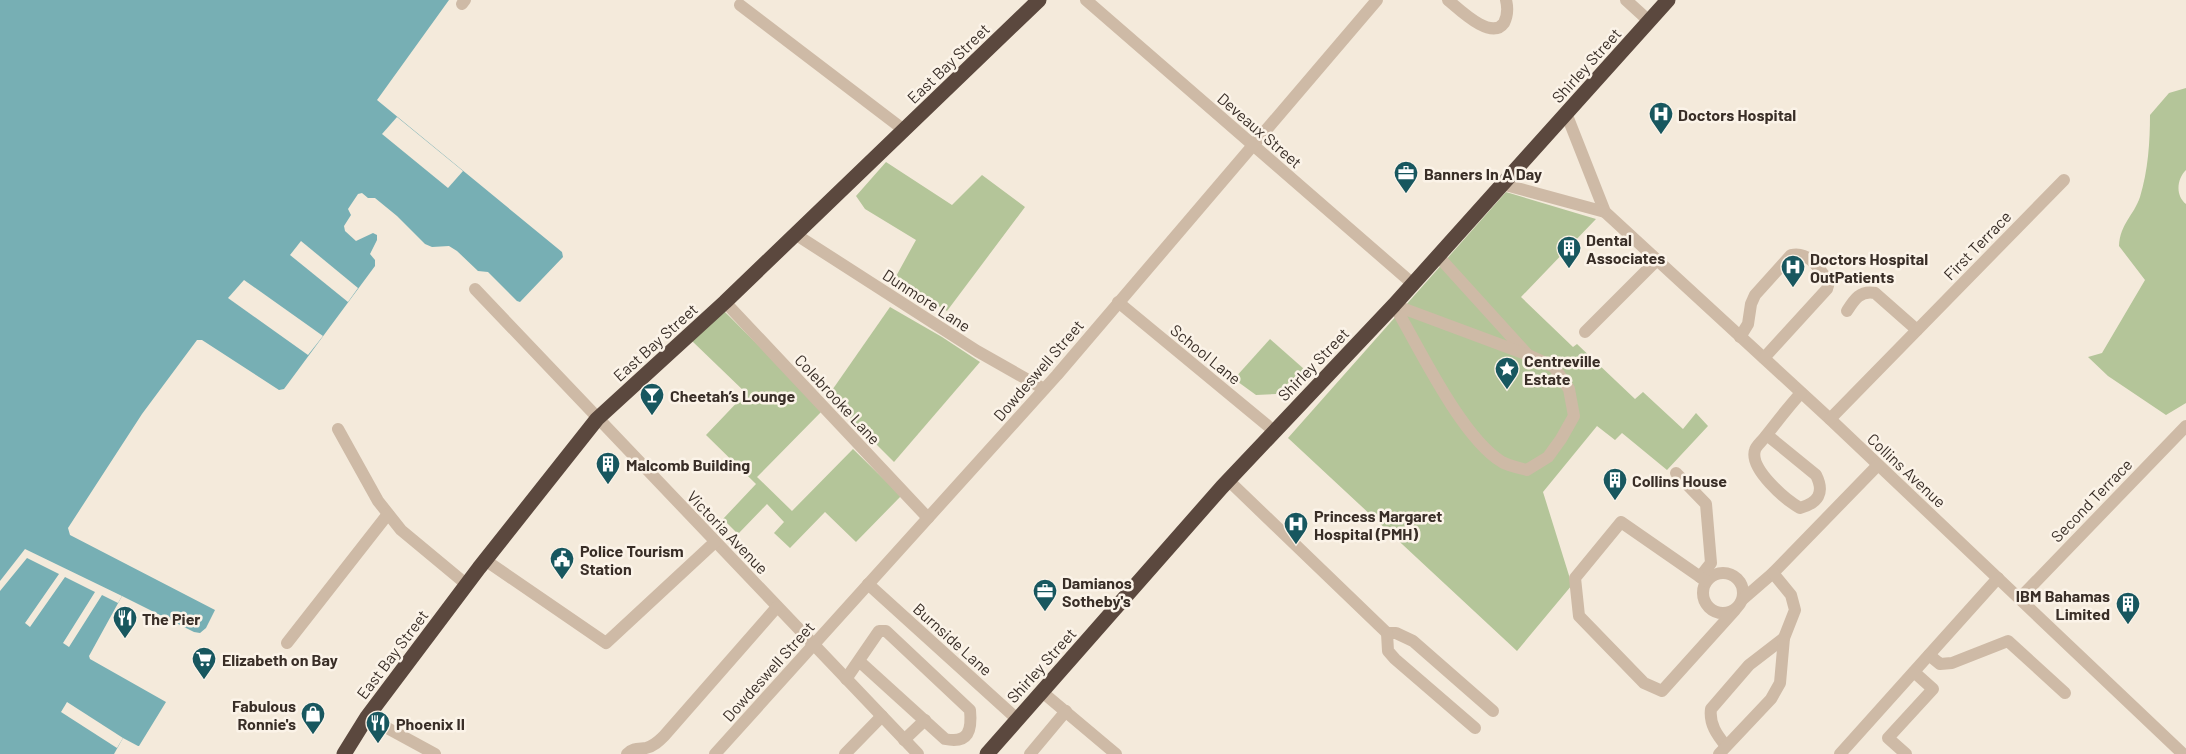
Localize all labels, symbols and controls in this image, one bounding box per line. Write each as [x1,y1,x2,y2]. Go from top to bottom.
street label: East Bay Street [903,19,993,107]
street label: Shirley Street [1547,24,1625,106]
street label: Deveaux Street [1214,88,1306,172]
hospital icon: Doctors Hospital [1648,101,1674,135]
place label: Doctors Hospital [1678,105,1796,124]
office icon: Banners In A Day [1393,160,1419,194]
place label: Banners In A Day [1424,164,1542,183]
street label: First Terrace [1939,206,2015,284]
place label: Dental Associates [1586,230,1665,267]
building icon: Dental Associates [1556,235,1582,269]
place label: Doctors Hospital OutPatients [1810,249,1928,286]
hospital icon: Doctors Hospital OutPatients [1780,254,1806,288]
street label: Dunmore Lane [880,265,974,335]
street label: East Bay Street [609,299,701,385]
street label: Dowdeswell Street [989,316,1087,424]
street label: School Lane [1167,320,1245,388]
street label: Shirley Street [1273,324,1353,404]
street label: Colebrooke Lane [791,350,885,448]
place label: Centreville Estate [1524,351,1601,388]
place icon: Centreville Estate [1494,356,1520,390]
bar icon: Cheetah’s Lounge [639,382,665,416]
place label: Cheetah’s Lounge [670,386,795,405]
street label: Collins Avenue [1864,429,1950,511]
building icon: Malcomb Building [595,451,621,485]
street label: Second Terrace [2047,454,2135,546]
place label: Malcomb Building [626,455,750,474]
building icon: Collins House [1602,467,1628,501]
place label: Collins House [1632,471,1727,490]
street label: Victoria Avenue [684,486,772,578]
place label: Princess Margaret Hospital (PMH) [1314,506,1442,543]
hospital icon: Princess Margaret Hospital (PMH) [1283,511,1309,545]
place label: Police Tourism Station [580,541,684,578]
public building icon: Police Tourism Station [549,546,575,580]
place label: Damianos Sotheby's [1062,573,1132,610]
office icon: Damianos Sotheby's [1032,578,1058,612]
place label: IBM Bahamas Limited [2016,586,2110,623]
building icon: IBM Bahamas Limited [2115,591,2141,625]
street label: Burnside Lane [910,599,996,679]
restaurant icon: The Pier [112,605,138,639]
street label: East Bay Street [352,606,432,702]
place label: The Pier [142,609,201,628]
street label: Dowdeswell Street [718,617,818,725]
street label: Shirley Street [1002,624,1080,706]
supermarket icon: Elizabeth on Bay [191,646,217,680]
place label: Elizabeth on Bay [222,650,338,669]
place label: Fabulous Ronnie's [232,696,296,733]
shop icon: Fabulous Ronnie's [300,701,326,735]
restaurant icon: Phoenix II [365,710,391,744]
place label: Phoenix II [396,714,465,733]

